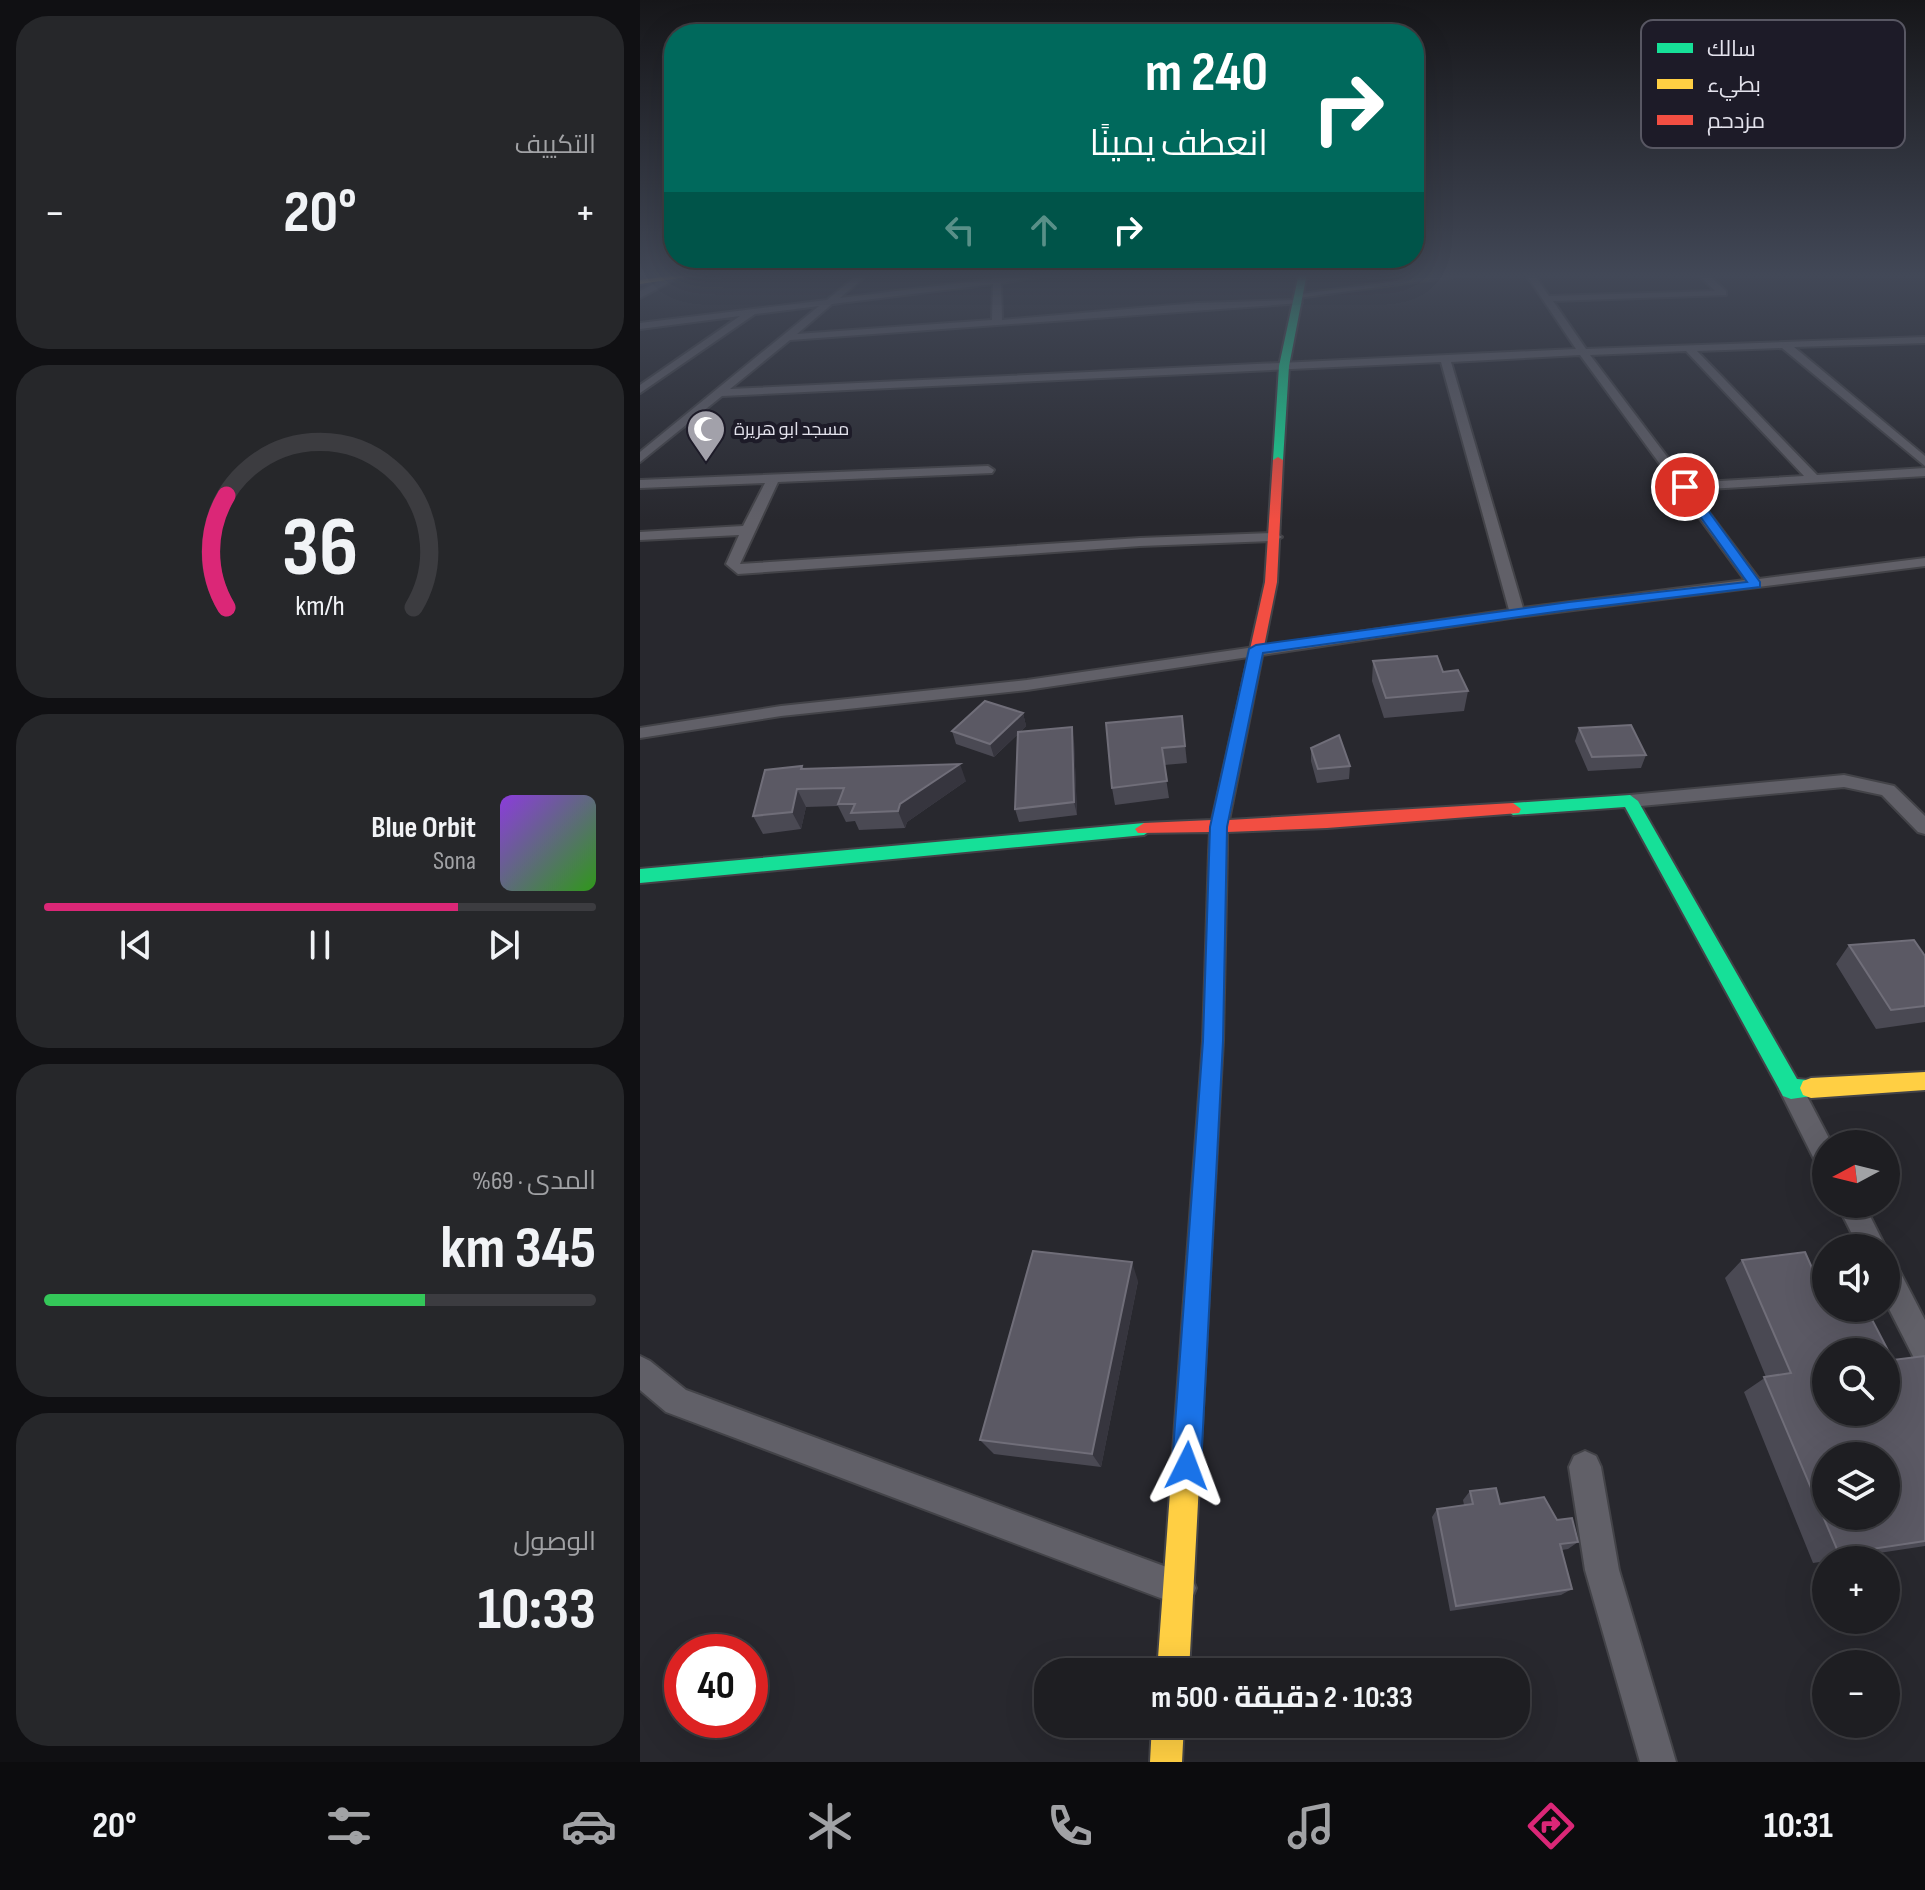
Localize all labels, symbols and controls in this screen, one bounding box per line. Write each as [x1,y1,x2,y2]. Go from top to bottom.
legend [1641,20,1905,148]
text: سالك [1707,36,1756,63]
text: 240 m [1145,40,1268,107]
icon: right [1296,56,1400,160]
text: بطيء [1707,72,1761,101]
text: مزدحم [1707,108,1765,136]
text: انعطف يمينًا [1089,123,1268,166]
text: التكييف [514,130,596,161]
text: 20° [283,177,357,249]
text: − [44,187,66,240]
text: + [574,187,596,240]
icon: left [938,208,982,252]
icon: ahead [1022,208,1066,252]
icon: right [1106,208,1150,252]
mosque icon: مسجد ابو هريرة [685,408,727,463]
place label: مسجد ابو هريرة [734,419,849,440]
pin [1651,453,1719,521]
icon: arrive [1663,465,1707,509]
text: 36 [282,498,358,598]
text: km/h [295,589,345,624]
text: Blue Orbit [371,810,476,846]
text: Sona [433,846,476,877]
icon: previous [114,923,158,967]
icon: pause [298,923,342,967]
icon: next [482,923,526,967]
north arrow [1812,1130,1900,1218]
map controls [1812,1130,1900,1738]
text: المدى · 69% [472,1166,596,1197]
text: 345 km [440,1213,596,1285]
button: sound [1812,1234,1900,1322]
button: search [1812,1338,1900,1426]
position arrow [1145,1424,1229,1508]
button: layers [1812,1442,1900,1530]
text: الوصول [513,1527,596,1558]
button: + [1812,1546,1900,1634]
text: 10:33 [477,1574,596,1646]
speed limit sign: 40 [664,1634,768,1738]
button: − [1812,1650,1900,1738]
text: 10:33 · 2 دقيقة · 500 m [1151,1680,1413,1716]
icon: filters [321,1798,377,1854]
icon: car [561,1798,617,1854]
icon: climate [802,1798,858,1854]
icon: phone [1042,1798,1098,1854]
icon: music [1283,1798,1339,1854]
icon: directions [1523,1798,1579,1854]
text: 20° [92,1805,137,1848]
text: 10:31 [1764,1805,1833,1848]

